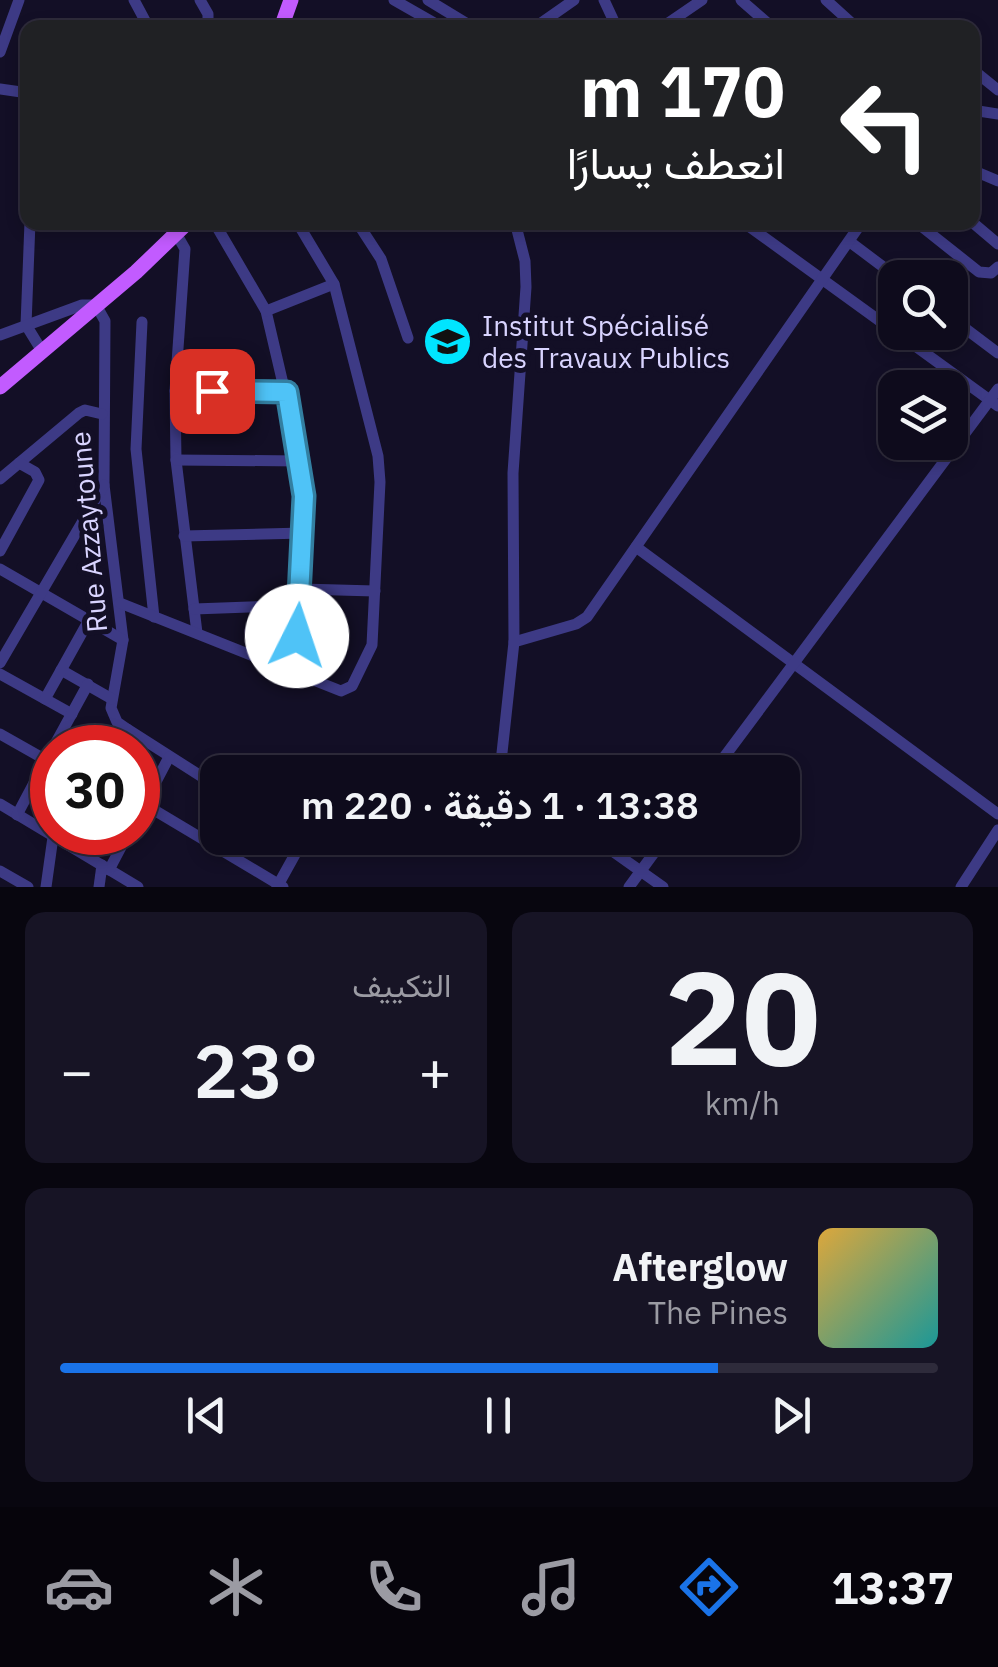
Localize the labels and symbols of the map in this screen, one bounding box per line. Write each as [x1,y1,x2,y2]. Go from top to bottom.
place label: Institut Spécialisé des Travaux Publics [482,307,730,376]
school or university icon: Institut Spécialisé des Travaux Publics [421,315,473,367]
pin [170,349,255,434]
street label: Rue Azzaytoune [61,430,115,634]
position arrow [245,584,349,688]
speed limit sign: 30 [30,725,160,855]

